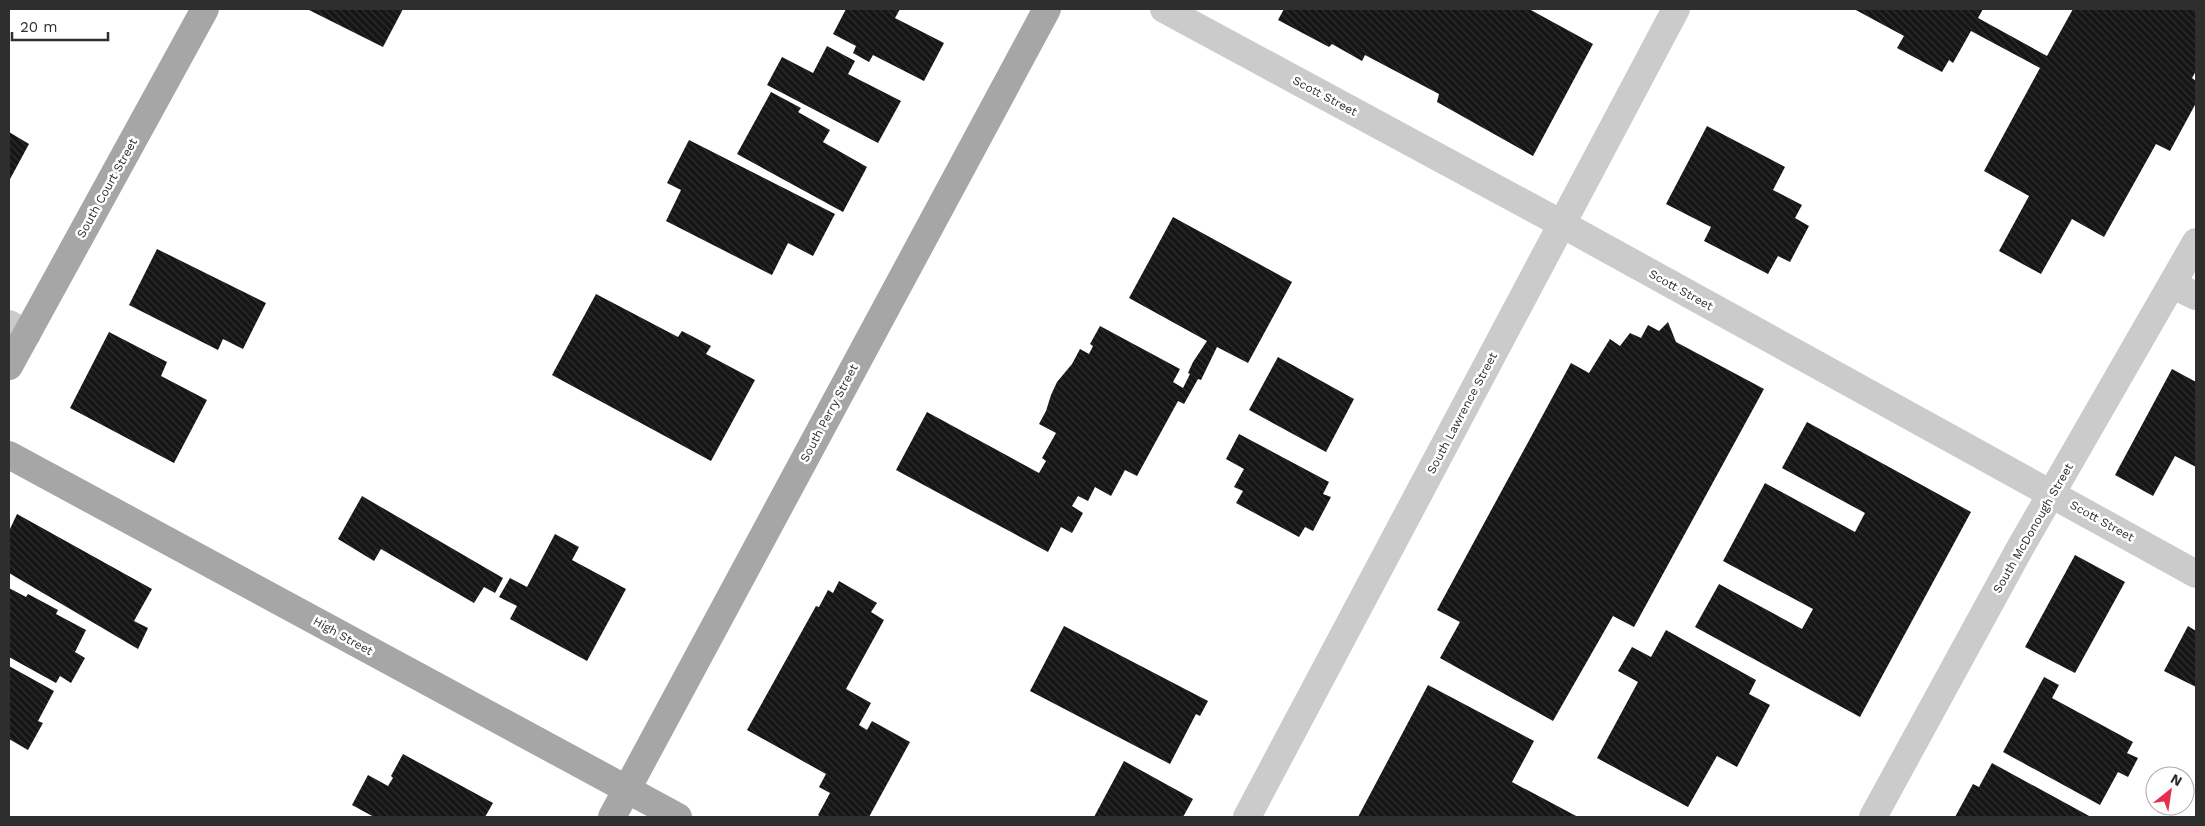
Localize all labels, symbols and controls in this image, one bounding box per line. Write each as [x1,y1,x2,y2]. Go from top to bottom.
scale bar [12,10,109,42]
text: 20 m [20,18,58,36]
street label: Scott Street [1290,73,1360,119]
street label: South Court Street [74,136,140,240]
street label: Scott Street [1647,267,1715,313]
street label: South Lawrence Street [1424,350,1500,476]
street label: South Perry Street [797,362,861,464]
street label: South McDonough Street [1990,461,2076,595]
street label: Scott Street [2068,498,2136,544]
street label: High Street [311,614,375,658]
north arrow [2145,766,2195,816]
text: N [2168,770,2185,789]

